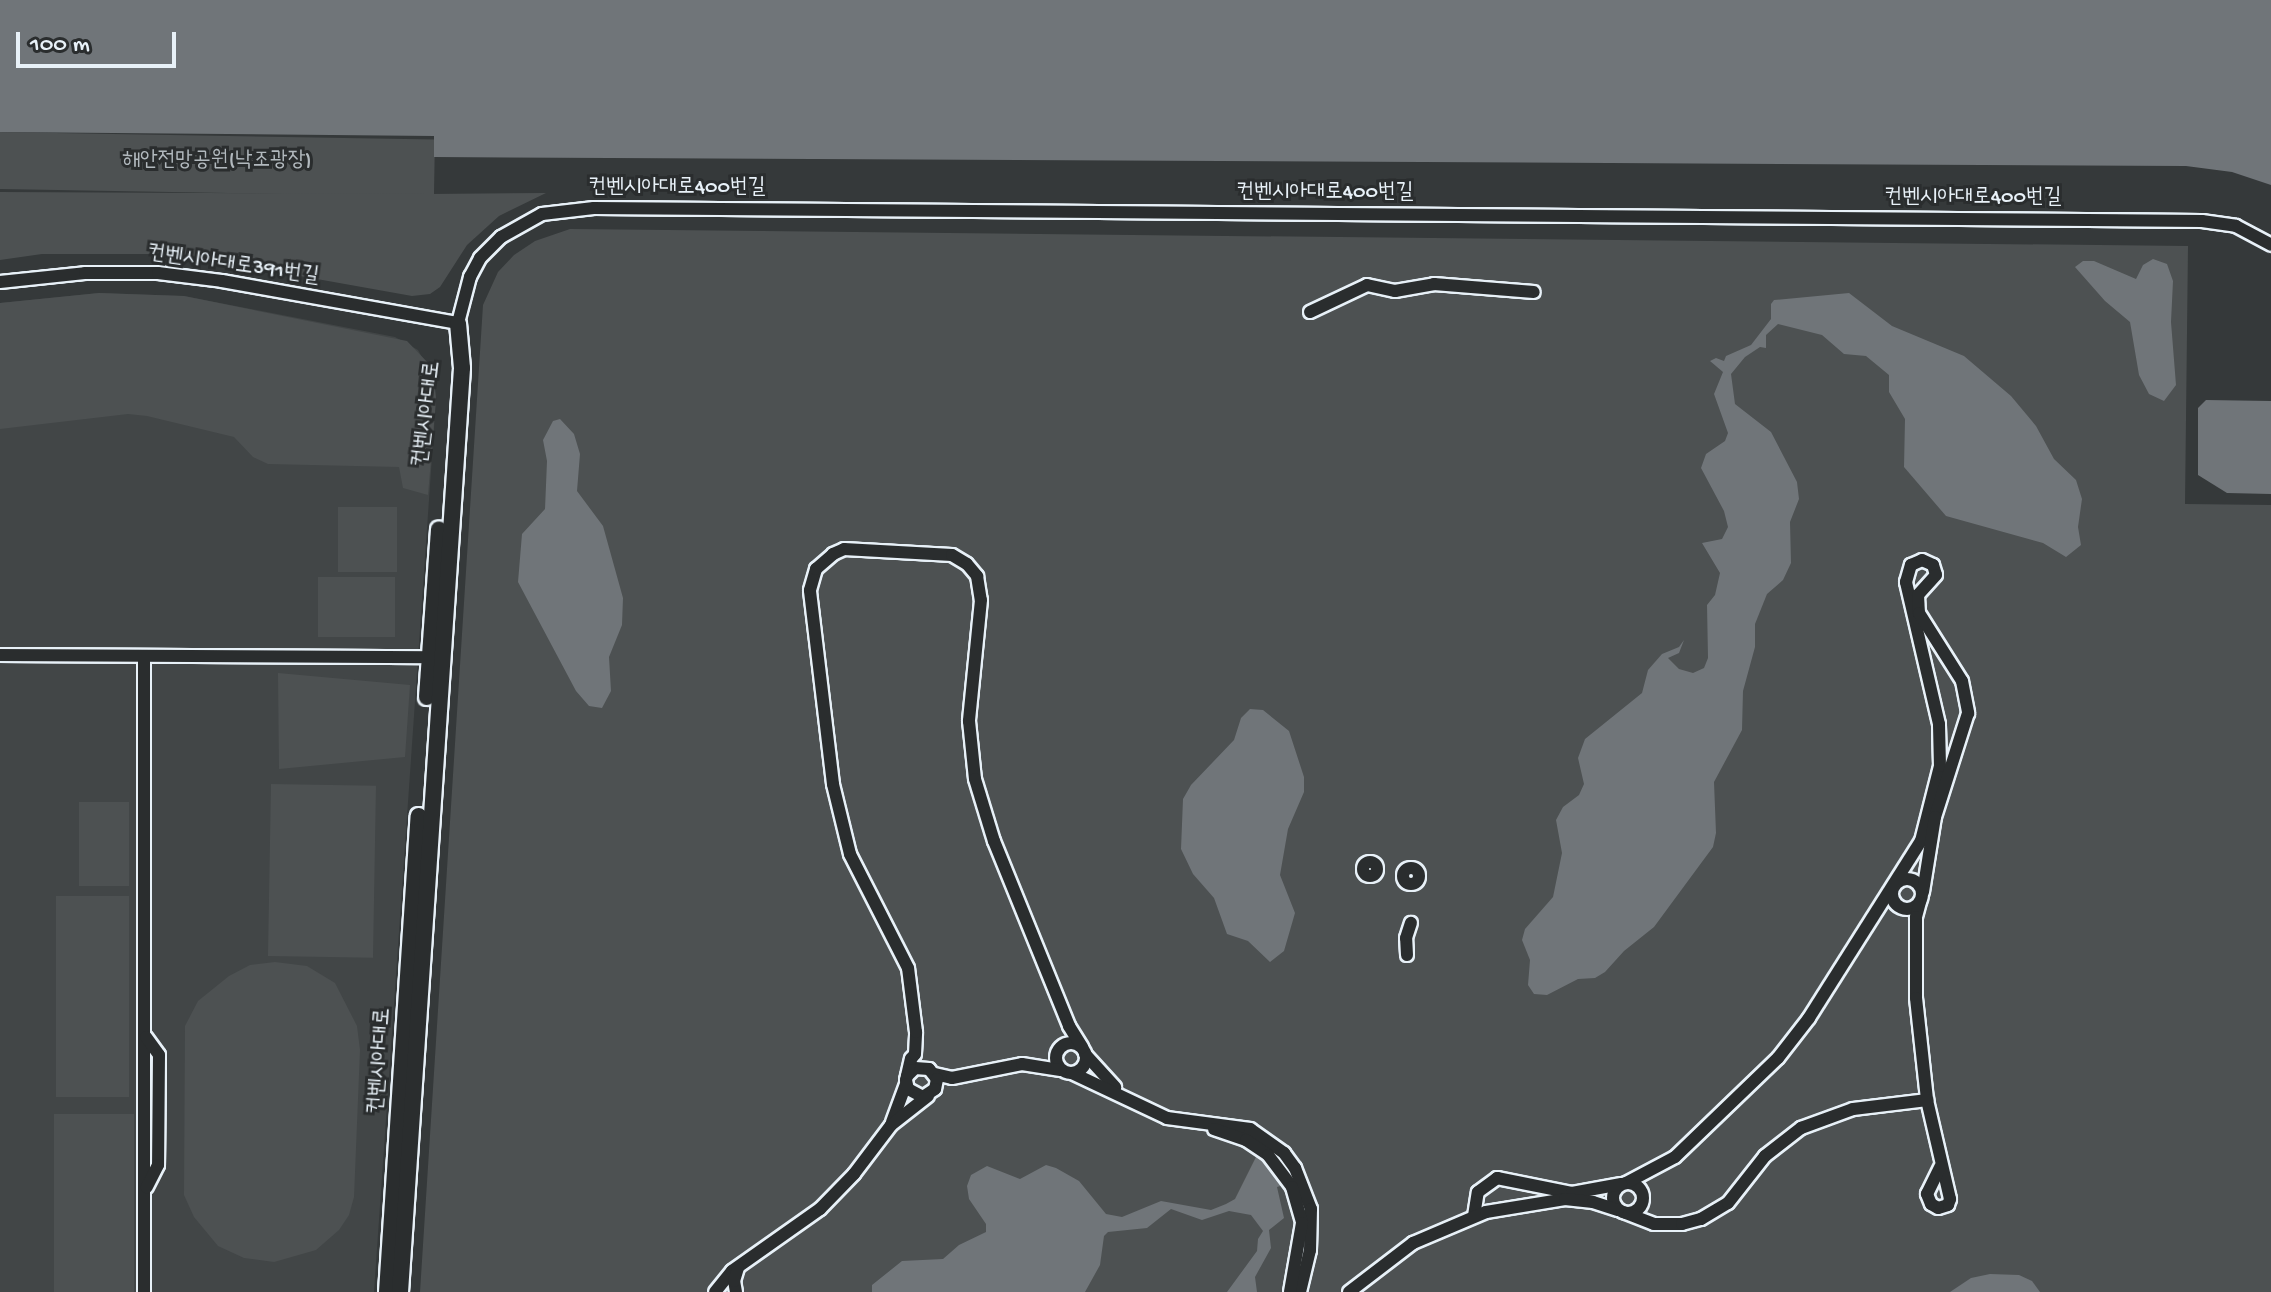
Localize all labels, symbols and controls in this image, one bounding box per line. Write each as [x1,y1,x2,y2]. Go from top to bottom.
scale bar [20,16,180,66]
text: 100 m [30,31,90,60]
park label: 해안전망공원(낙조광장) [122,149,312,175]
street label: 컨벤시아대로400번길 [588,176,766,202]
street label: 컨벤시아대로400번길 [1236,181,1414,207]
street label: 컨벤시아대로400번길 [1884,186,2062,212]
street label: 컨벤시아대로391번길 [146,241,320,291]
street label: 컨벤시아대로 [408,360,448,468]
street label: 컨벤시아대로 [364,1007,398,1115]

